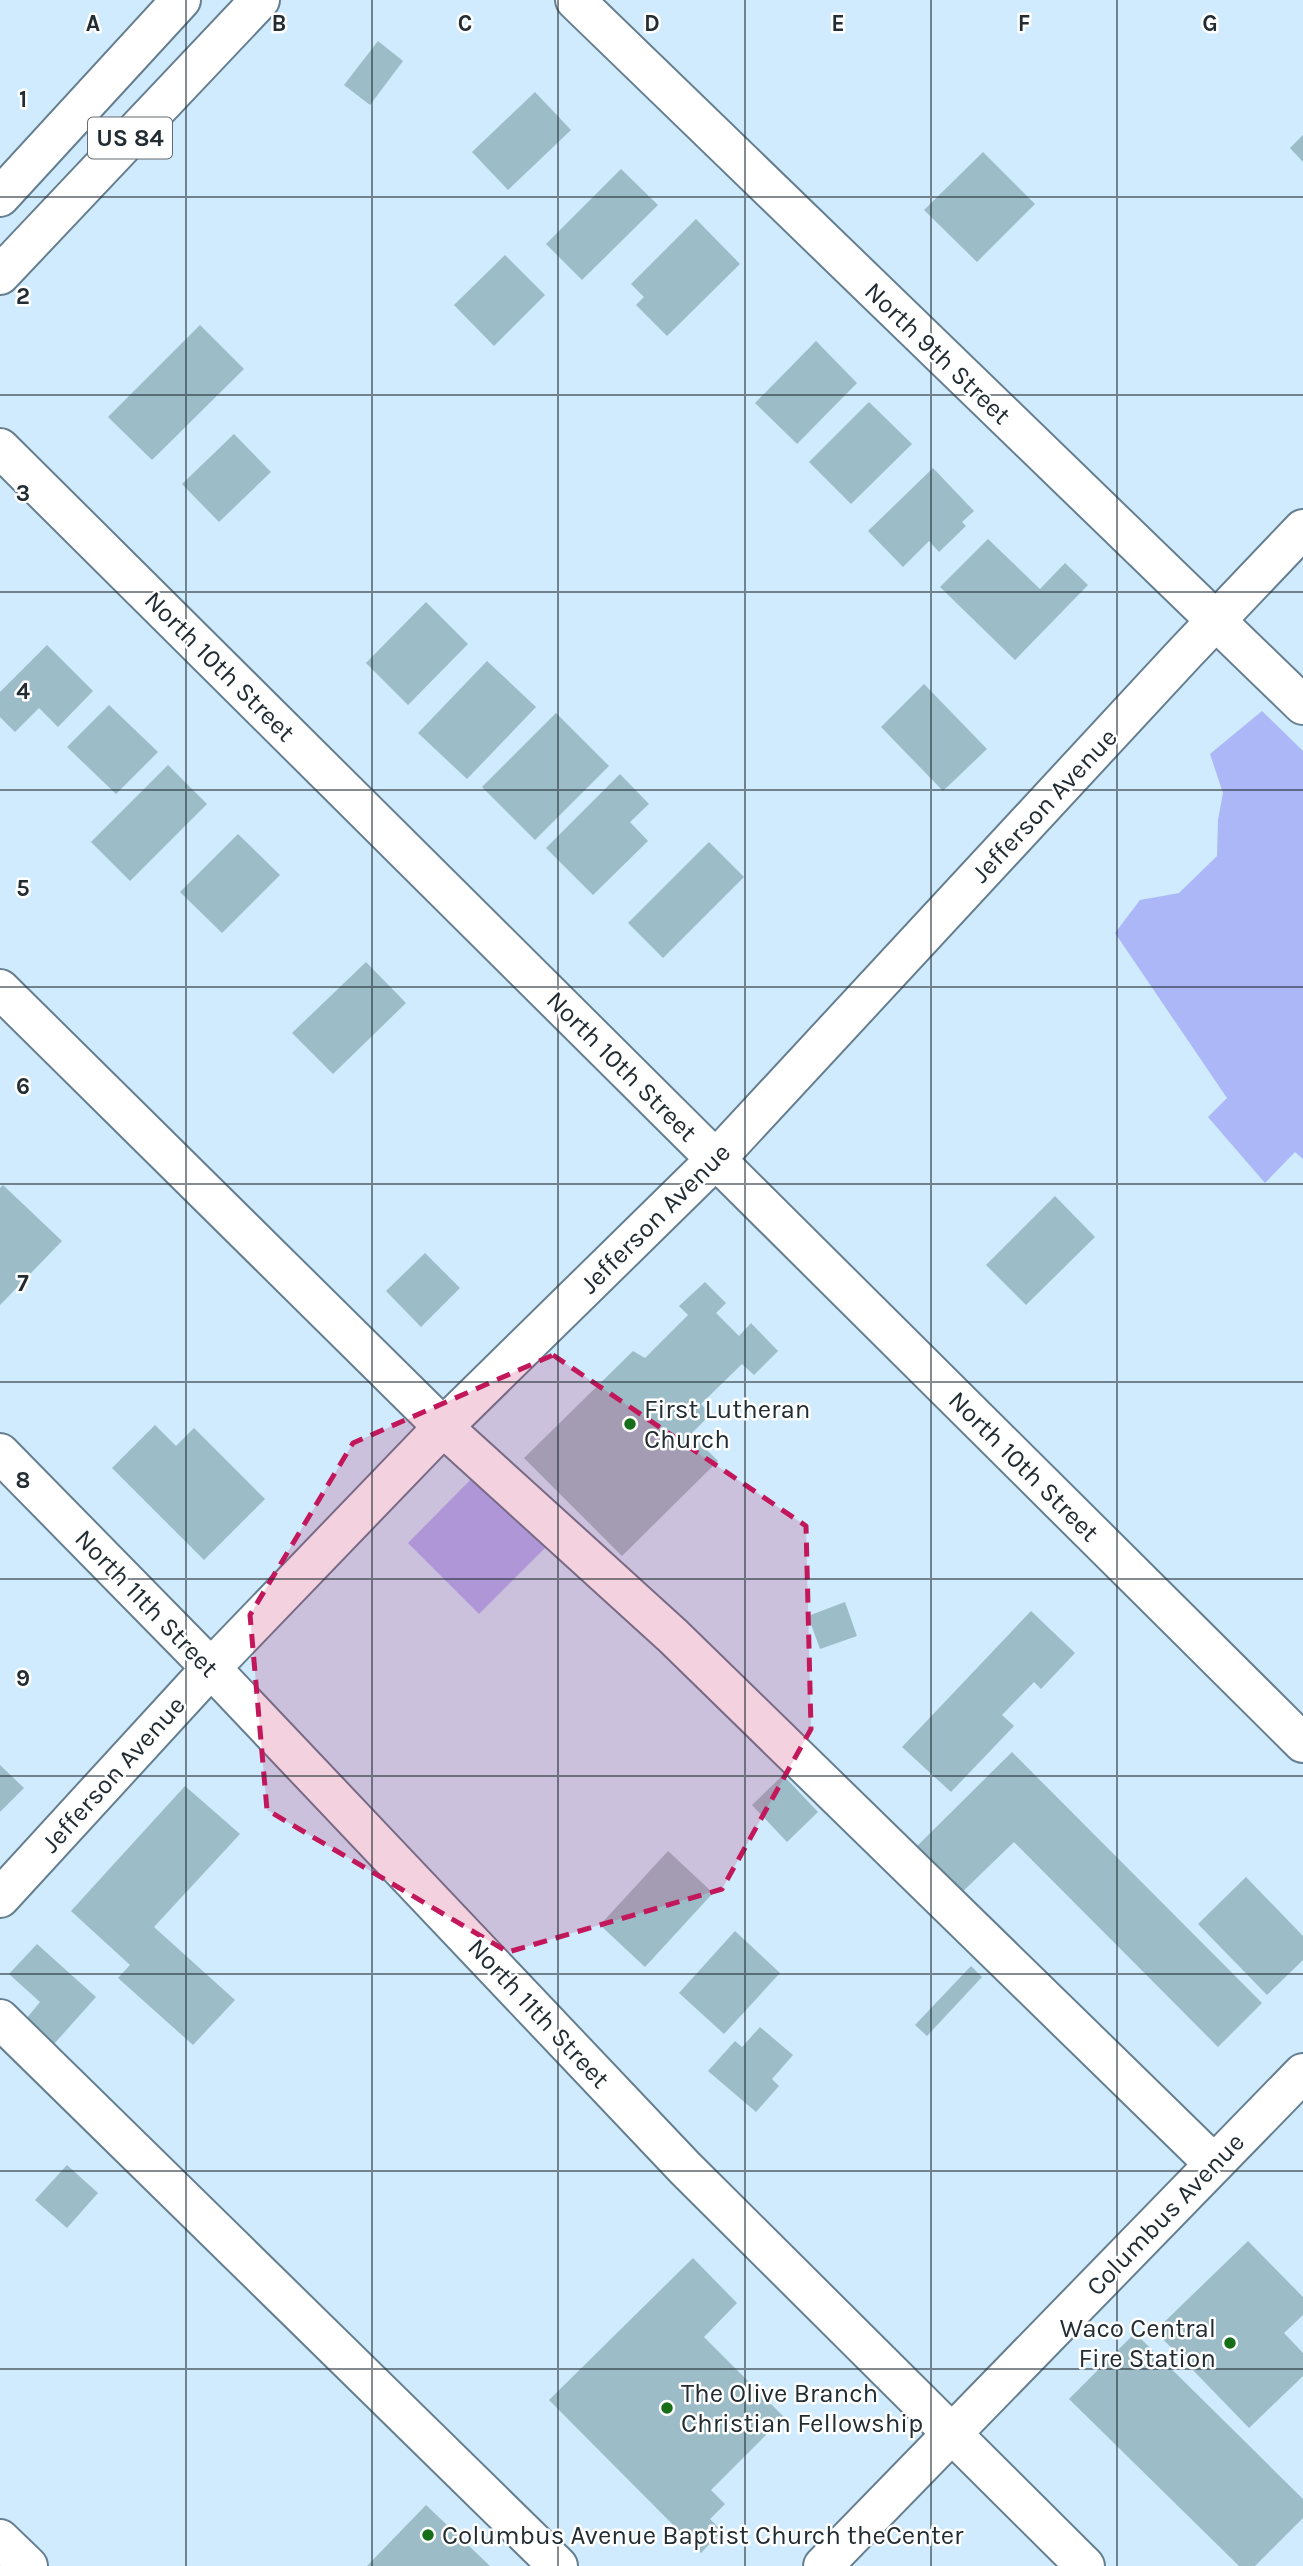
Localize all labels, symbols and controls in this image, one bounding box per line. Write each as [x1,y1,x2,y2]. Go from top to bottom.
text: A [86,10,100,37]
text: B [272,10,286,37]
text: C [458,10,472,37]
text: D [644,10,660,37]
text: E [831,10,845,37]
text: F [1018,10,1030,37]
text: G [1202,10,1218,37]
text: 1 [19,86,27,113]
road number: US 84 [88,118,172,158]
street label: North 9th Street [858,276,1017,431]
text: 2 [16,283,30,310]
text: 3 [16,480,30,507]
street label: North 10th Street [138,585,301,748]
text: 4 [16,678,30,705]
street label: Jefferson Avenue [965,722,1124,889]
text: 5 [16,875,30,902]
street label: North 10th Street [540,985,703,1148]
text: 6 [16,1073,30,1100]
street label: Jefferson Avenue [574,1137,737,1300]
text: 7 [17,1270,29,1297]
street label: North 10th Street [942,1385,1105,1548]
place label: First Lutheran Church [644,1394,811,1455]
marker: First Lutheran Church [622,1416,638,1432]
text: 8 [16,1467,30,1494]
street label: North 11th Street [68,1523,225,1684]
text: 9 [16,1665,30,1692]
street label: Jefferson Avenue [35,1690,192,1859]
street label: North 11th Street [461,1932,616,2095]
street label: Columbus Avenue [1080,2127,1251,2302]
place label: Waco Central Fire Station [1060,2313,1216,2374]
marker: Waco Central Fire Station [1222,2335,1238,2351]
place label: The Olive Branch Christian Fellowship [681,2378,923,2439]
marker: The Olive Branch Christian Fellowship [659,2400,675,2416]
place label: Columbus Avenue Baptist Church theCenter [442,2520,964,2551]
marker: Columbus Avenue Baptist Church theCenter [420,2527,436,2543]

